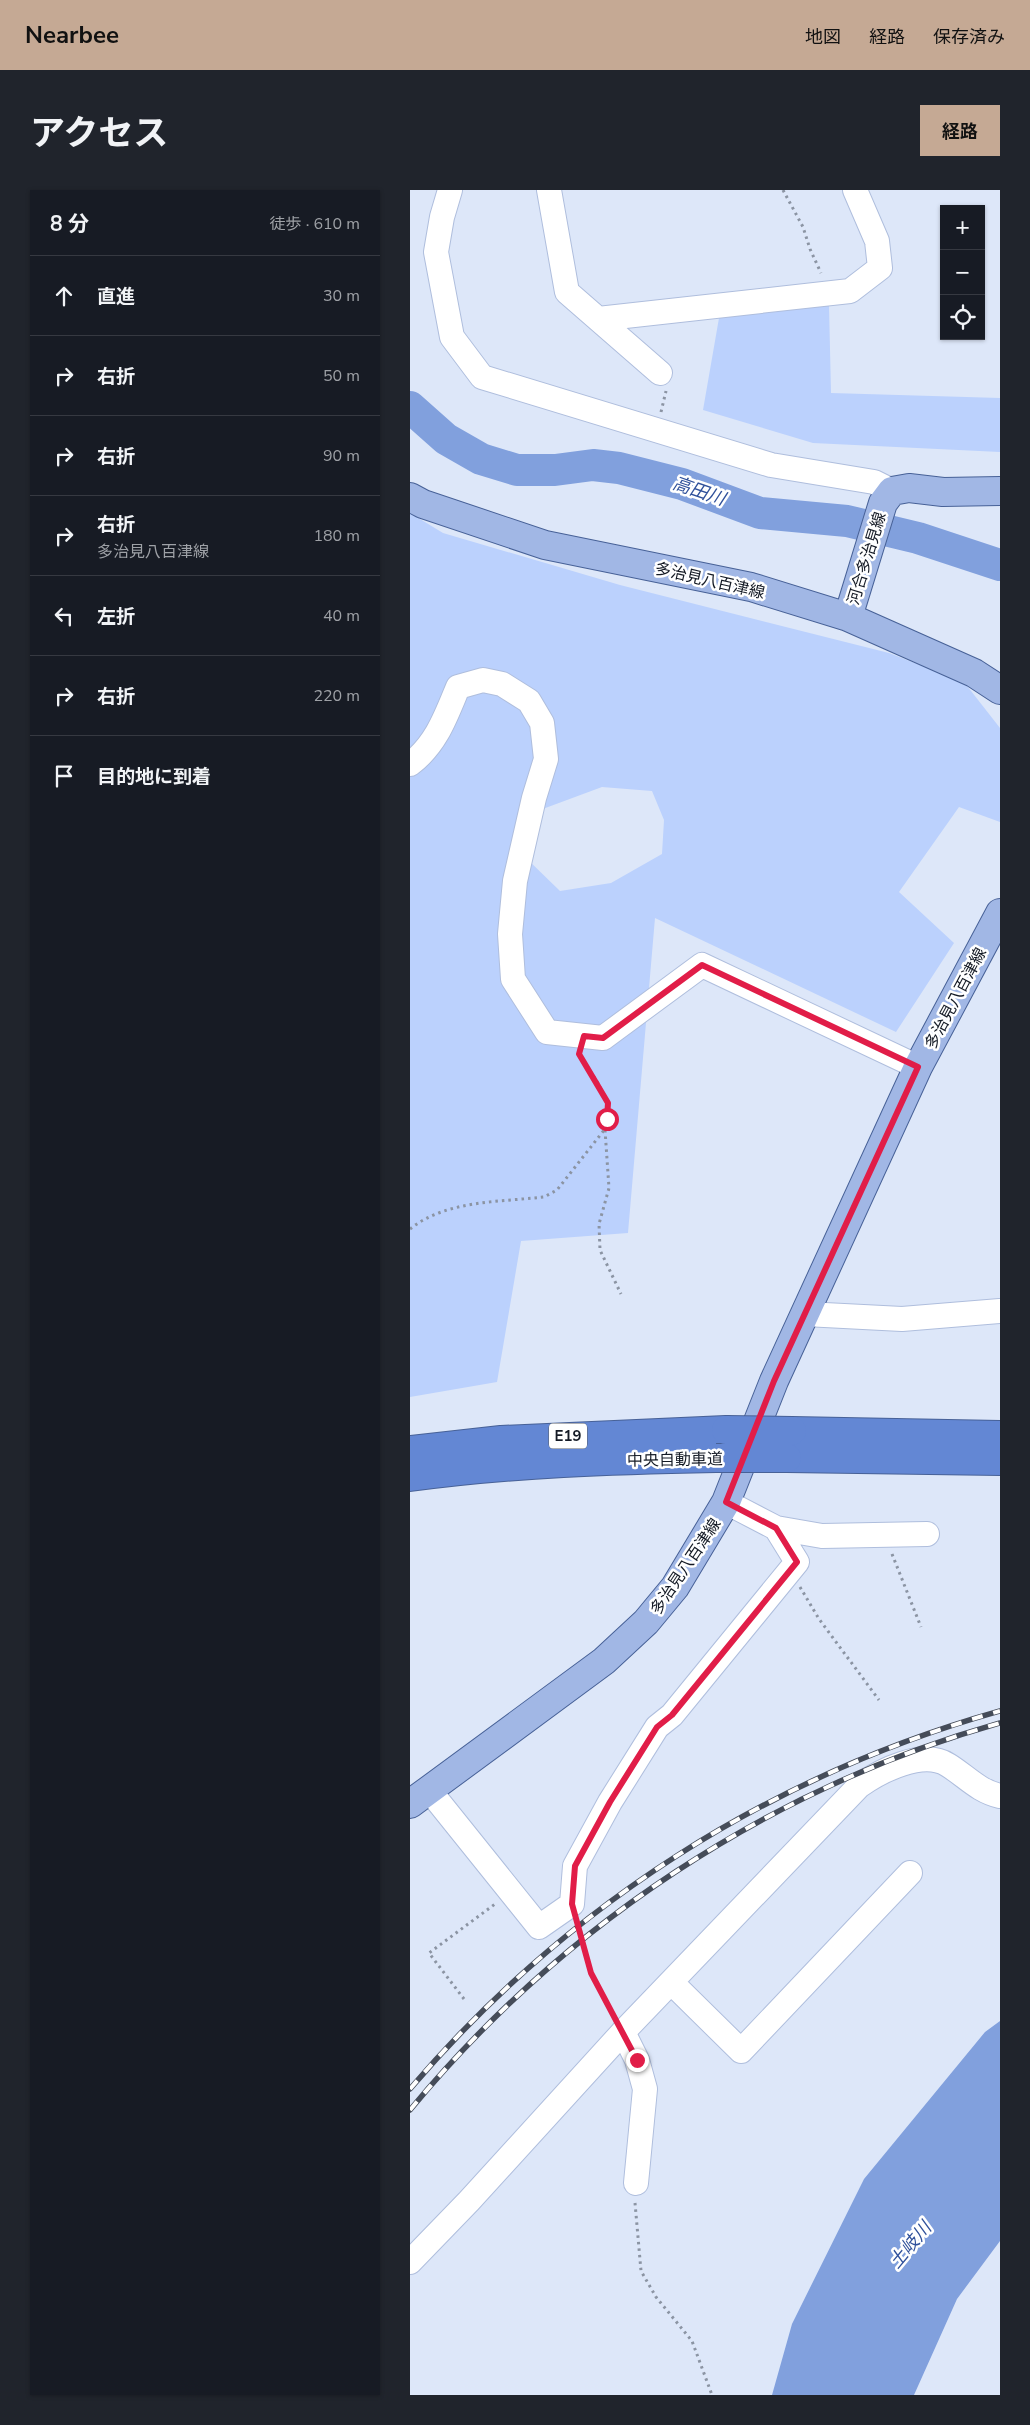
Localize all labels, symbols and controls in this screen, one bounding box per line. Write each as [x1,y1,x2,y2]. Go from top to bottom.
text: Nearbee [25,19,119,51]
text: 地図 [805,25,841,49]
text: 経路 [869,25,905,49]
text: 保存済み [933,25,1005,49]
button: 経路 [920,105,1000,156]
text: アクセス [30,110,168,157]
map controls [940,205,985,340]
button: + [940,205,985,250]
text: 8 分 [50,210,89,238]
text: 徒歩 · 610 m [270,213,360,235]
button: − [940,250,985,295]
icon: ahead [50,282,78,310]
text: 直進 [97,284,135,310]
text: 30 m [323,285,360,307]
button: locate [940,295,985,340]
icon: right [50,362,78,390]
text: 右折 [97,364,135,390]
text: 50 m [323,365,360,387]
icon: right [50,442,78,470]
text: 右折 [97,444,135,470]
text: 90 m [323,445,360,467]
water label: 高田川 [670,471,730,512]
street label: 河合多治見線 [842,509,892,607]
text: 右折 [97,512,135,538]
icon: right [50,522,78,550]
text: 180 m [313,525,360,547]
text: 多治見八百津線 [97,541,209,563]
street label: 多治見八百津線 [653,558,767,604]
icon: left [50,602,78,630]
text: 左折 [97,604,135,630]
text: 40 m [323,605,360,627]
icon: right [50,682,78,710]
text: 右折 [97,684,135,710]
text: 220 m [313,685,360,707]
icon: arrive [50,762,78,790]
text: 目的地に到着 [97,764,211,790]
street label: 多治見八百津線 [920,944,992,1053]
route start [596,1108,619,1131]
road number: E19 [549,1424,587,1448]
street label: 中央自動車道 [627,1448,723,1472]
street label: 多治見八百津線 [645,1514,726,1619]
route end [626,2049,649,2072]
water label: 土岐川 [883,2215,938,2273]

